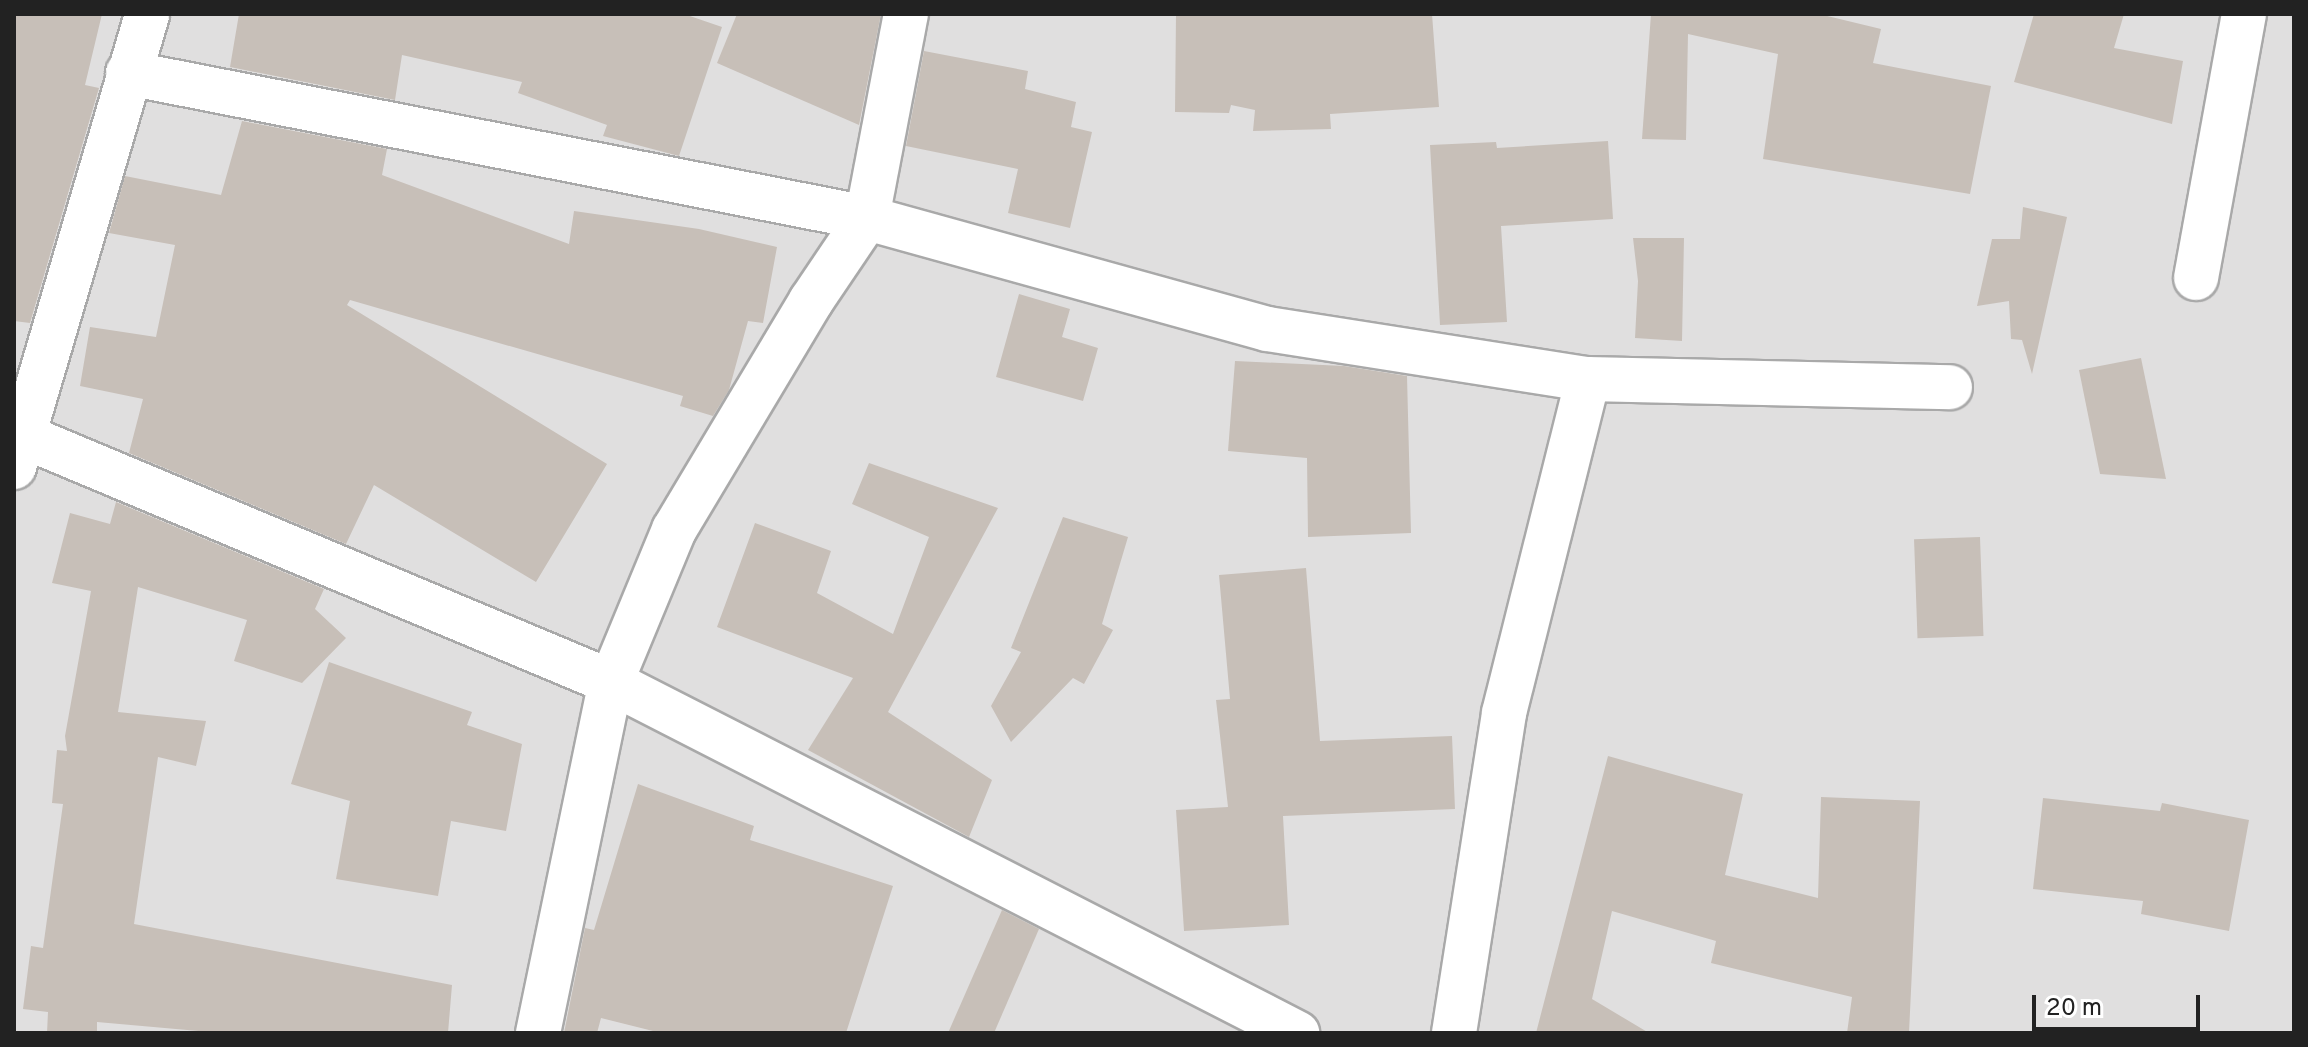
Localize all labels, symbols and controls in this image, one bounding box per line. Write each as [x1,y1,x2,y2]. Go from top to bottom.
scale bar [2036,979,2204,1029]
text: 20 m [2046,994,2102,1024]

